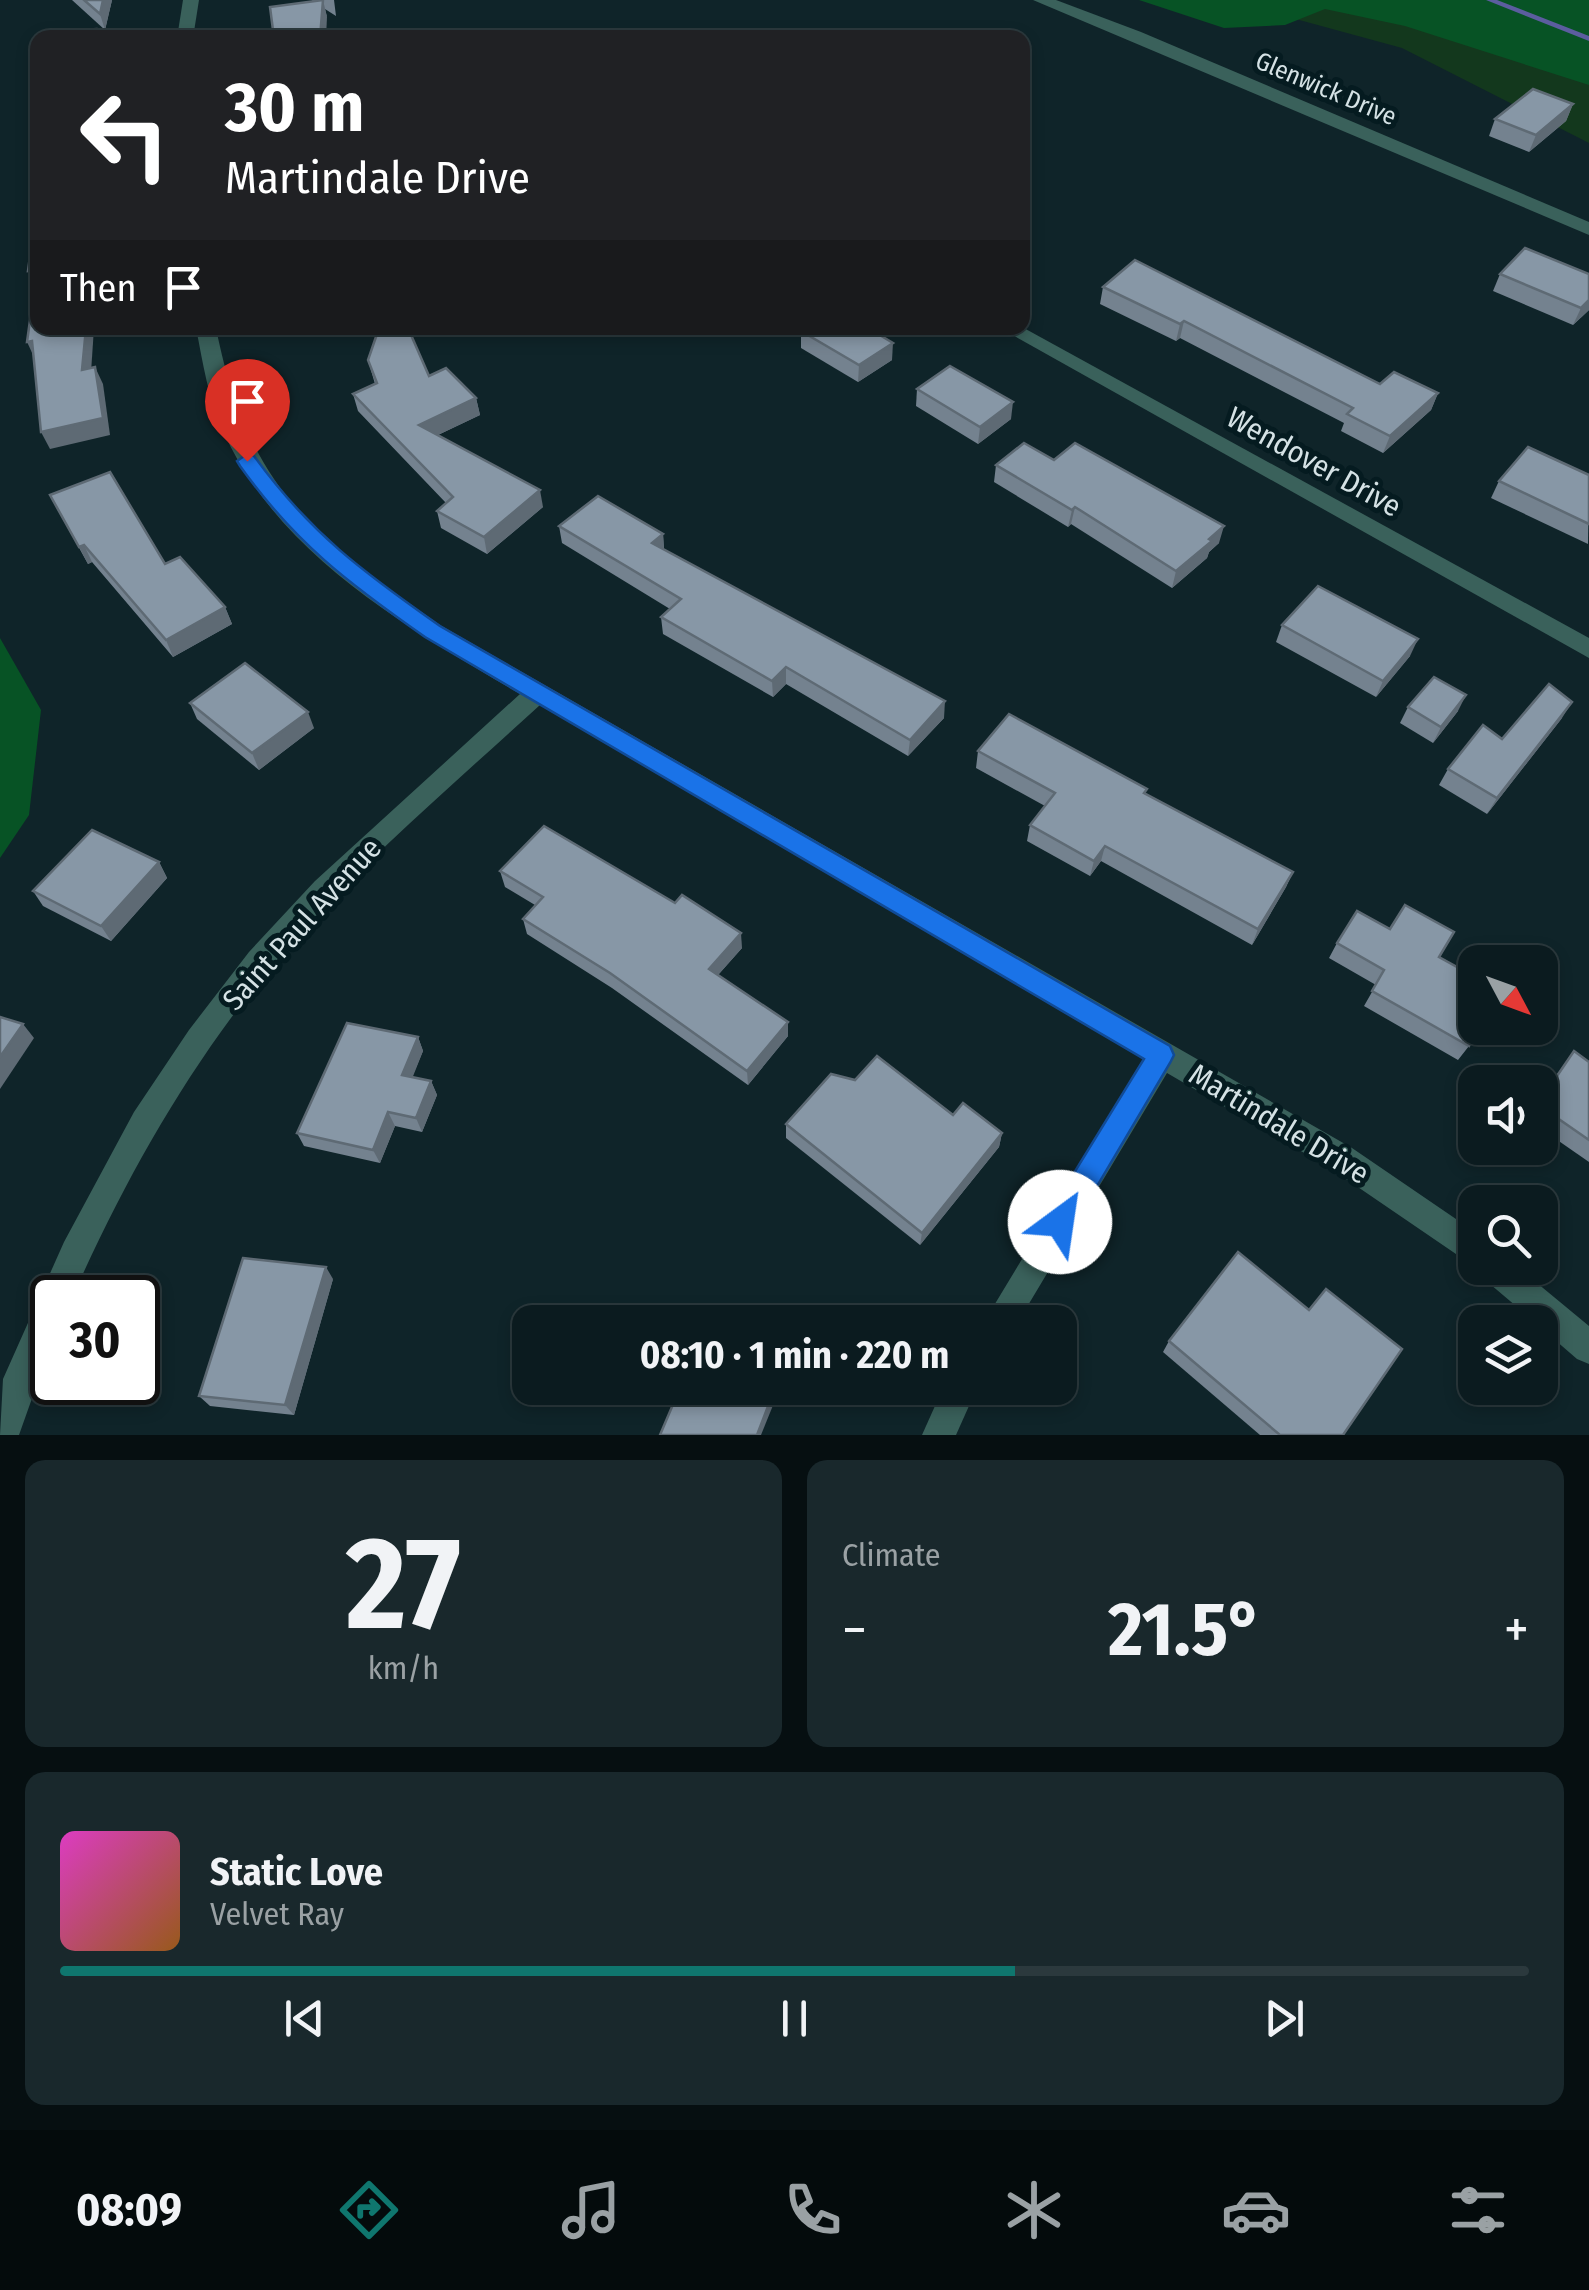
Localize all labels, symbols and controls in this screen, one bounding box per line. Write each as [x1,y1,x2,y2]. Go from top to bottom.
street label: Glenwick Drive [1251,46,1401,132]
text: 30 m [225,66,364,150]
icon: left [60,70,190,200]
text: Martindale Drive [225,151,530,205]
icon: arrive [156,260,211,315]
text: Then [60,265,136,311]
pin [205,359,290,462]
icon: arrive [220,374,275,429]
street label: Wendover Drive [1221,399,1407,525]
street label: Saint Paul Avenue [215,830,389,1018]
north arrow [1458,945,1558,1045]
map controls [1458,945,1558,1405]
street label: Martindale Drive [1183,1056,1375,1192]
button: sound [1458,1065,1558,1165]
position arrow [1008,1170,1112,1274]
button: search [1458,1185,1558,1285]
speed limit sign: 30 [30,1275,160,1405]
button: layers [1458,1305,1558,1405]
text: 08:10 · 1 min · 220 m [640,1332,949,1378]
text: 27 [346,1506,461,1662]
text: Climate [842,1536,941,1574]
text: 21.5° [1108,1585,1263,1675]
text: − [842,1597,867,1663]
text: + [1504,1597,1529,1663]
text: km/h [368,1649,439,1687]
text: Static Love [210,1849,383,1895]
text: Velvet Ray [210,1895,344,1933]
icon: previous [277,1991,332,2046]
icon: pause [767,1991,822,2046]
icon: next [1257,1991,1312,2046]
icon: directions [334,2175,404,2245]
icon: music [556,2175,626,2245]
icon: phone [778,2175,848,2245]
icon: climate [999,2175,1069,2245]
icon: car [1221,2175,1291,2245]
icon: filters [1443,2175,1513,2245]
text: 08:09 [76,2183,182,2237]

